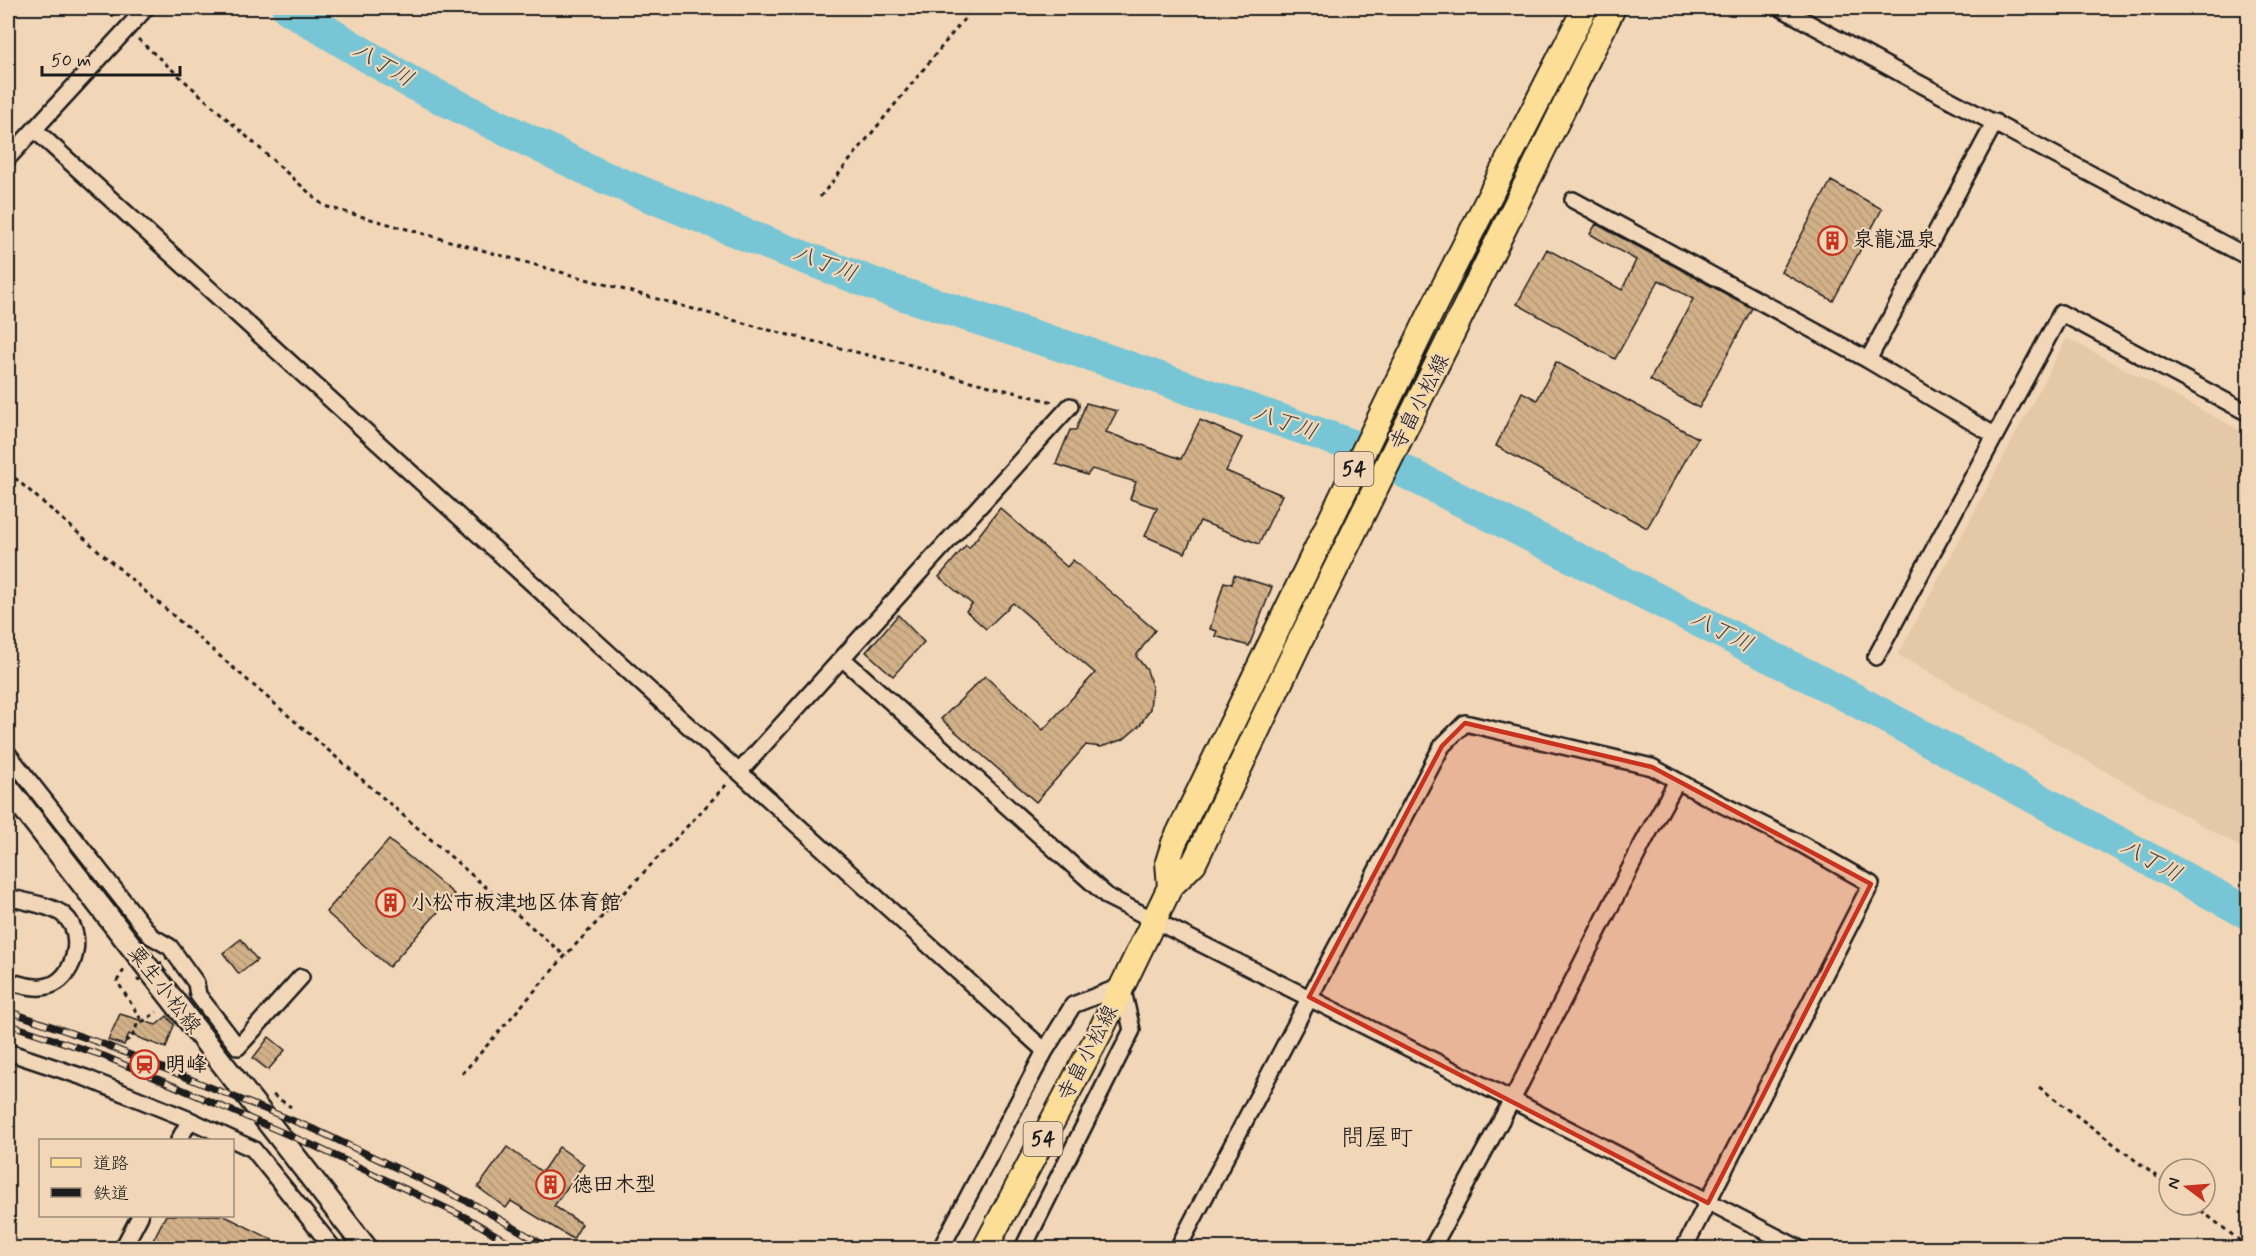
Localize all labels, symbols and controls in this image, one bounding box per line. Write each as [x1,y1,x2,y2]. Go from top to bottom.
water label: 八丁川 [347,36,419,94]
scale bar [42,39,180,77]
text: 50 m [51,49,91,73]
building icon: 泉龍温泉 [1816,224,1848,256]
place label: 泉龍温泉 [1853,226,1937,254]
water label: 八丁川 [789,239,861,289]
street label: 寺畠小松線 [1384,349,1456,455]
water label: 八丁川 [1249,399,1321,447]
road number: 54 [1334,452,1374,486]
water label: 八丁川 [1686,605,1758,659]
water label: 八丁川 [2115,833,2187,889]
building icon: 小松市板津地区体育館 [374,887,406,919]
place label: 小松市板津地区体育館 [411,889,621,917]
street label: 粟生小松線 [121,940,207,1040]
street label: 寺畠小松線 [1051,1000,1125,1106]
station icon: 明峰 [128,1049,160,1081]
place label: 明峰 [165,1051,207,1079]
road number: 54 [1024,1122,1062,1156]
district label: 問屋町 [1341,1123,1413,1154]
legend [39,1139,234,1217]
text: 道路 [93,1152,129,1176]
north arrow [2157,1157,2217,1217]
building icon: 徳田木型 [535,1169,567,1201]
place label: 徳田木型 [572,1171,656,1199]
text: N [2162,1175,2186,1191]
text: 鉄道 [93,1182,129,1206]

